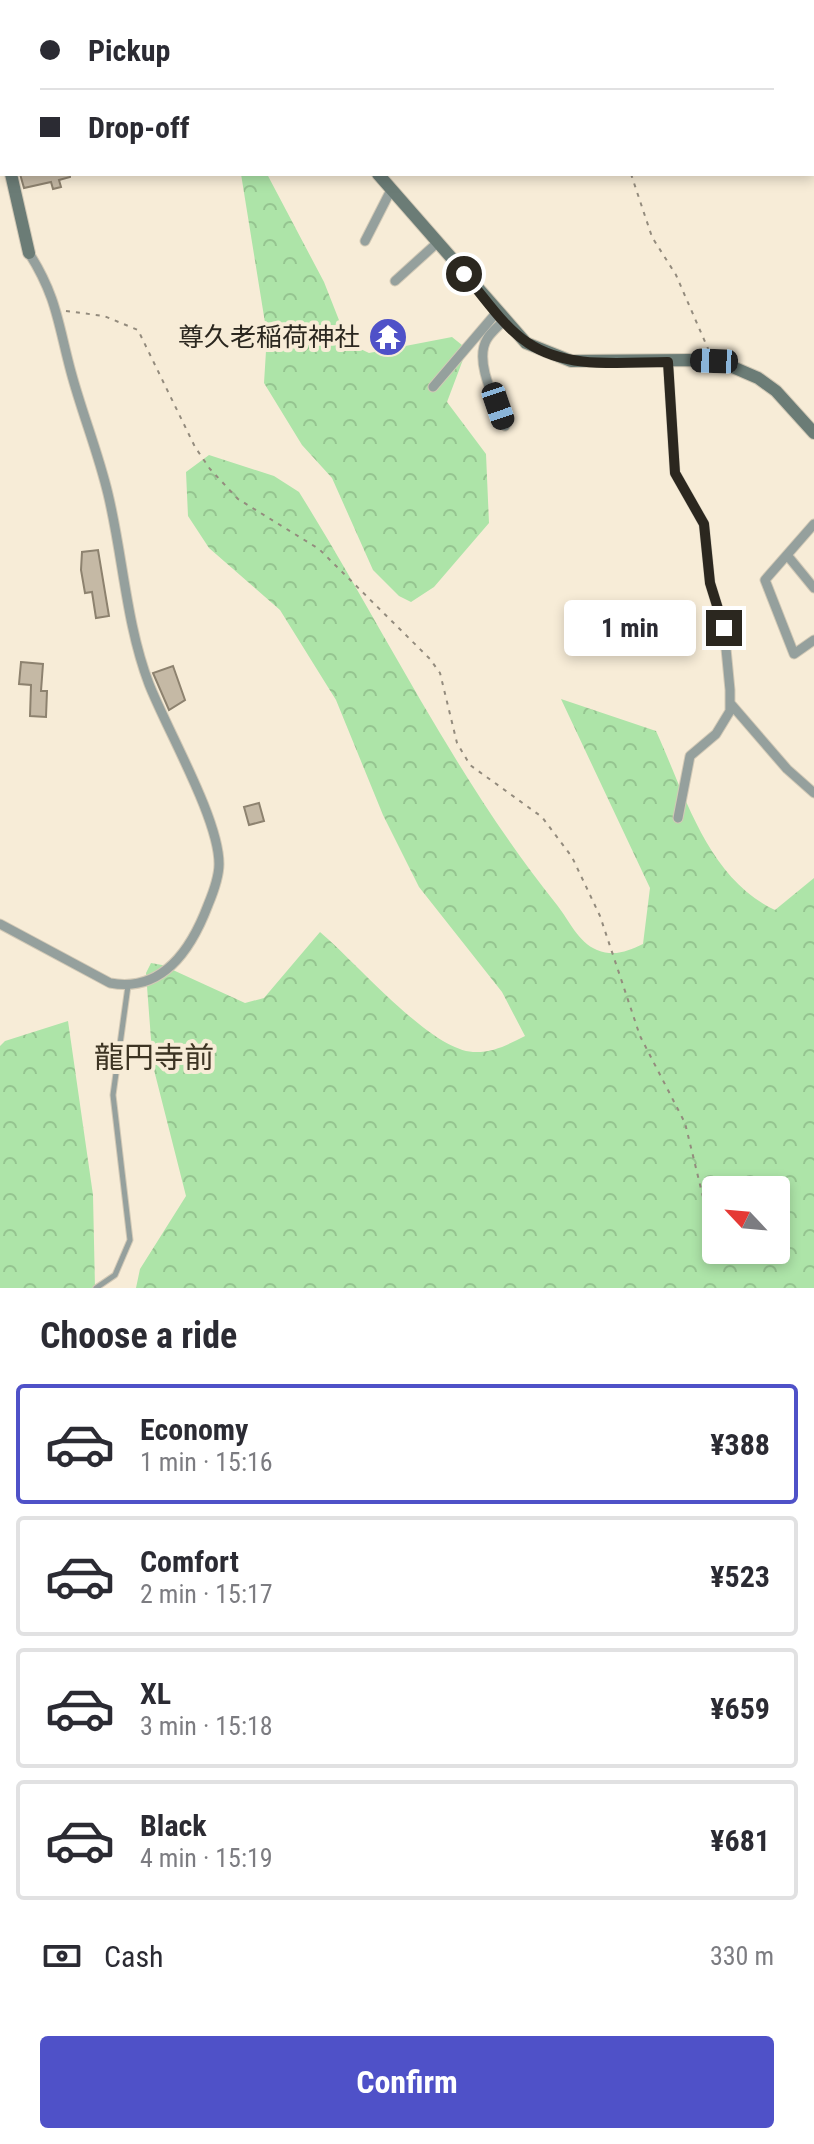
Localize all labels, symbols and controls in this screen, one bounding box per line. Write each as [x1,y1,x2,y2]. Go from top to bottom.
text: Pickup [88,33,170,68]
text: Drop-off [88,110,190,145]
route start [446,256,482,292]
temple icon: 尊久老稲荷神社 [367,316,409,358]
place label: 尊久老稲荷神社 [178,322,360,352]
car [690,348,738,374]
car [479,379,517,433]
callout: 1 min [564,600,696,656]
route end [706,610,742,646]
text: 1 min [601,613,659,643]
district label: 龍円寺前 [94,1040,214,1075]
north arrow [702,1176,790,1264]
map controls [702,1176,790,1264]
text: Choose a ride [40,1315,237,1357]
icon: car [44,1408,116,1480]
text: Economy [140,1412,248,1447]
text: ¥388 [710,1427,770,1462]
text: 1 min · 15:16 [140,1447,273,1477]
icon: car [44,1540,116,1612]
text: Comfort [140,1544,239,1579]
text: ¥523 [710,1559,770,1594]
text: 2 min · 15:17 [140,1579,273,1609]
icon: car [44,1672,116,1744]
text: XL [140,1676,171,1711]
text: ¥659 [710,1691,770,1726]
text: 3 min · 15:18 [140,1711,273,1741]
icon: car [44,1804,116,1876]
text: Black [140,1808,207,1843]
text: ¥681 [710,1823,770,1858]
text: 4 min · 15:19 [140,1843,273,1873]
icon: cash [40,1934,84,1978]
text: Cash [104,1939,164,1974]
text: 330 m [710,1941,774,1971]
button: Confirm [40,2036,774,2128]

